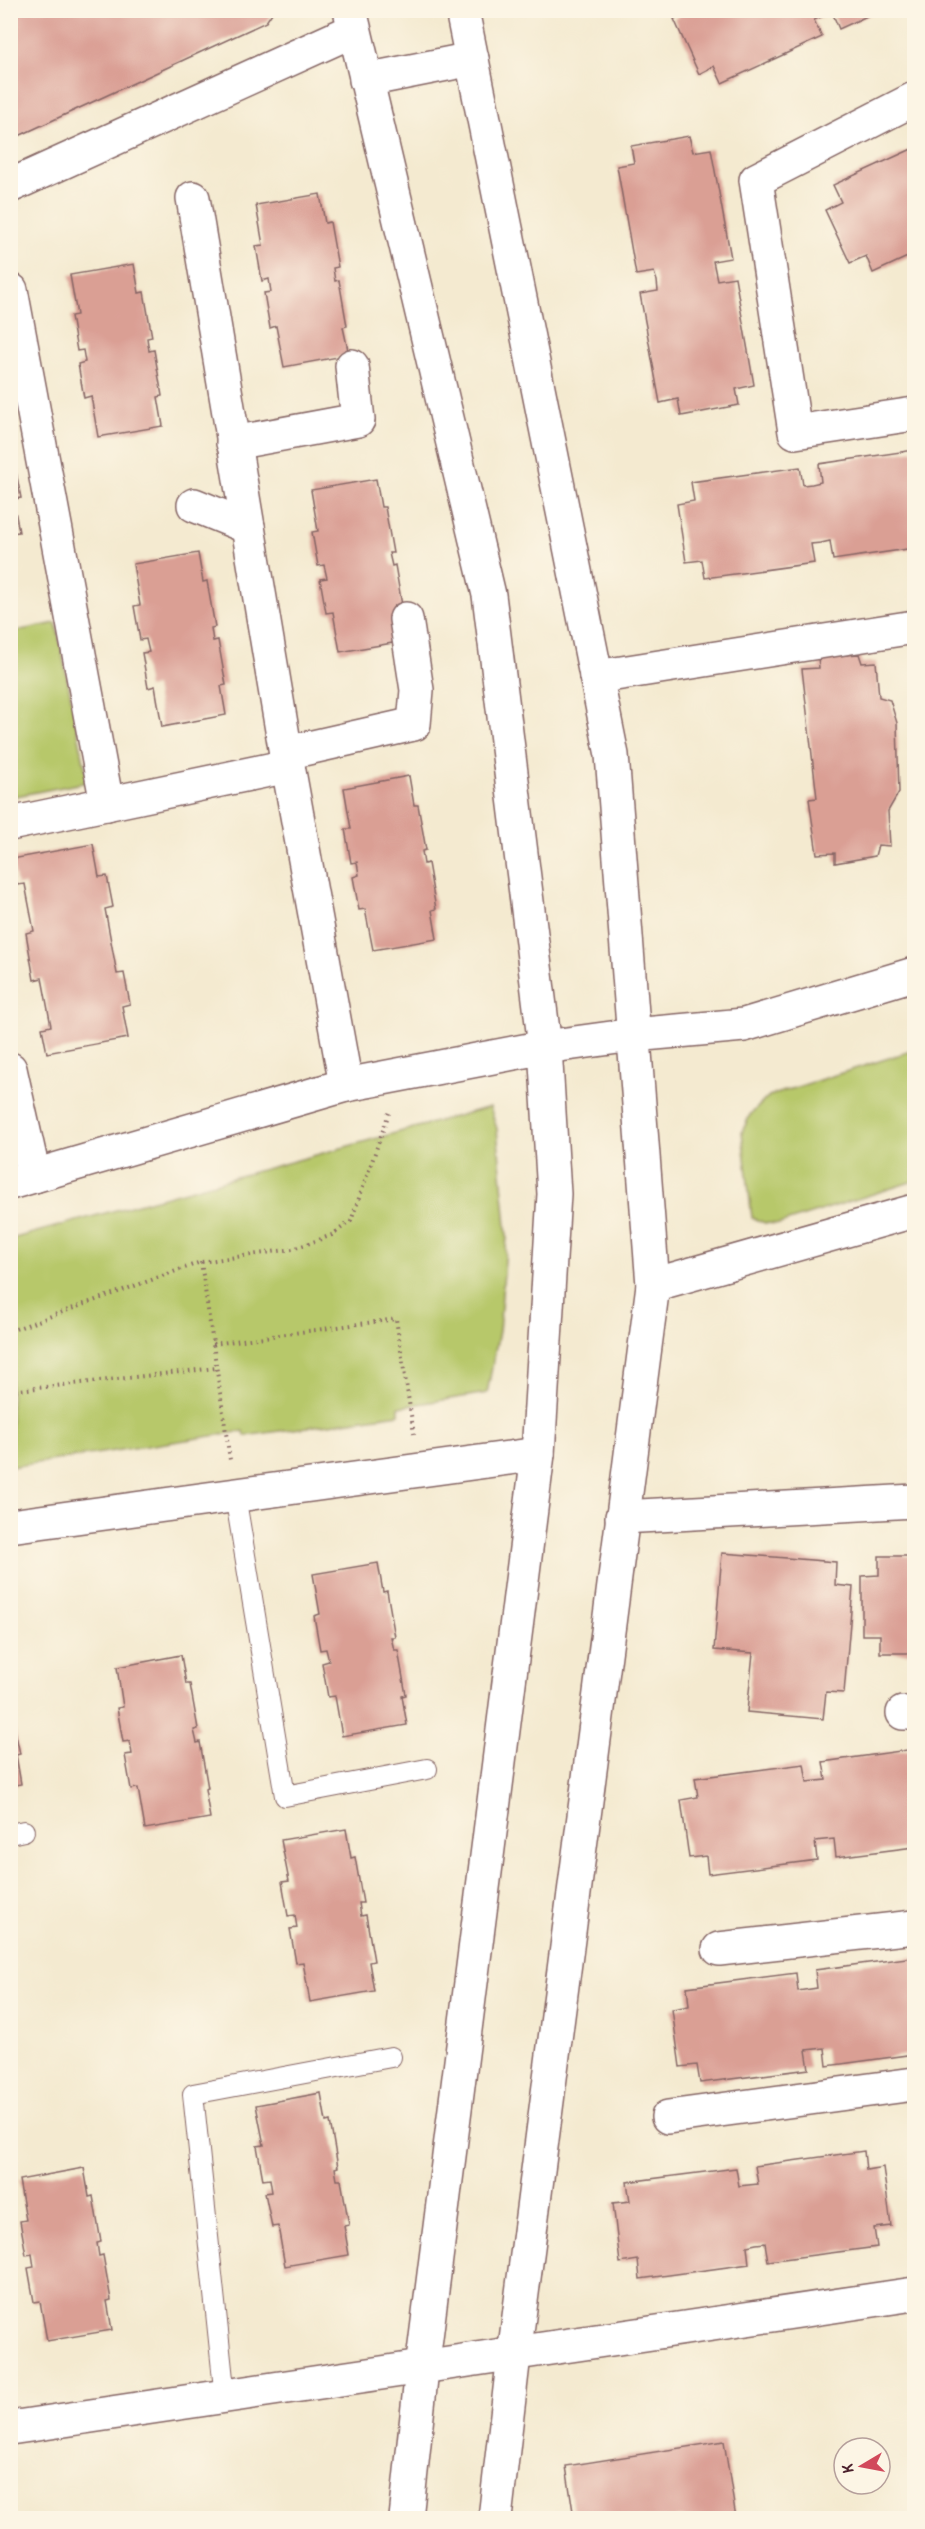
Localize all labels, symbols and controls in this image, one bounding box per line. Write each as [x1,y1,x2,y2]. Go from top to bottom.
north arrow [832,2436,892,2496]
text: K [836,2462,859,2475]

